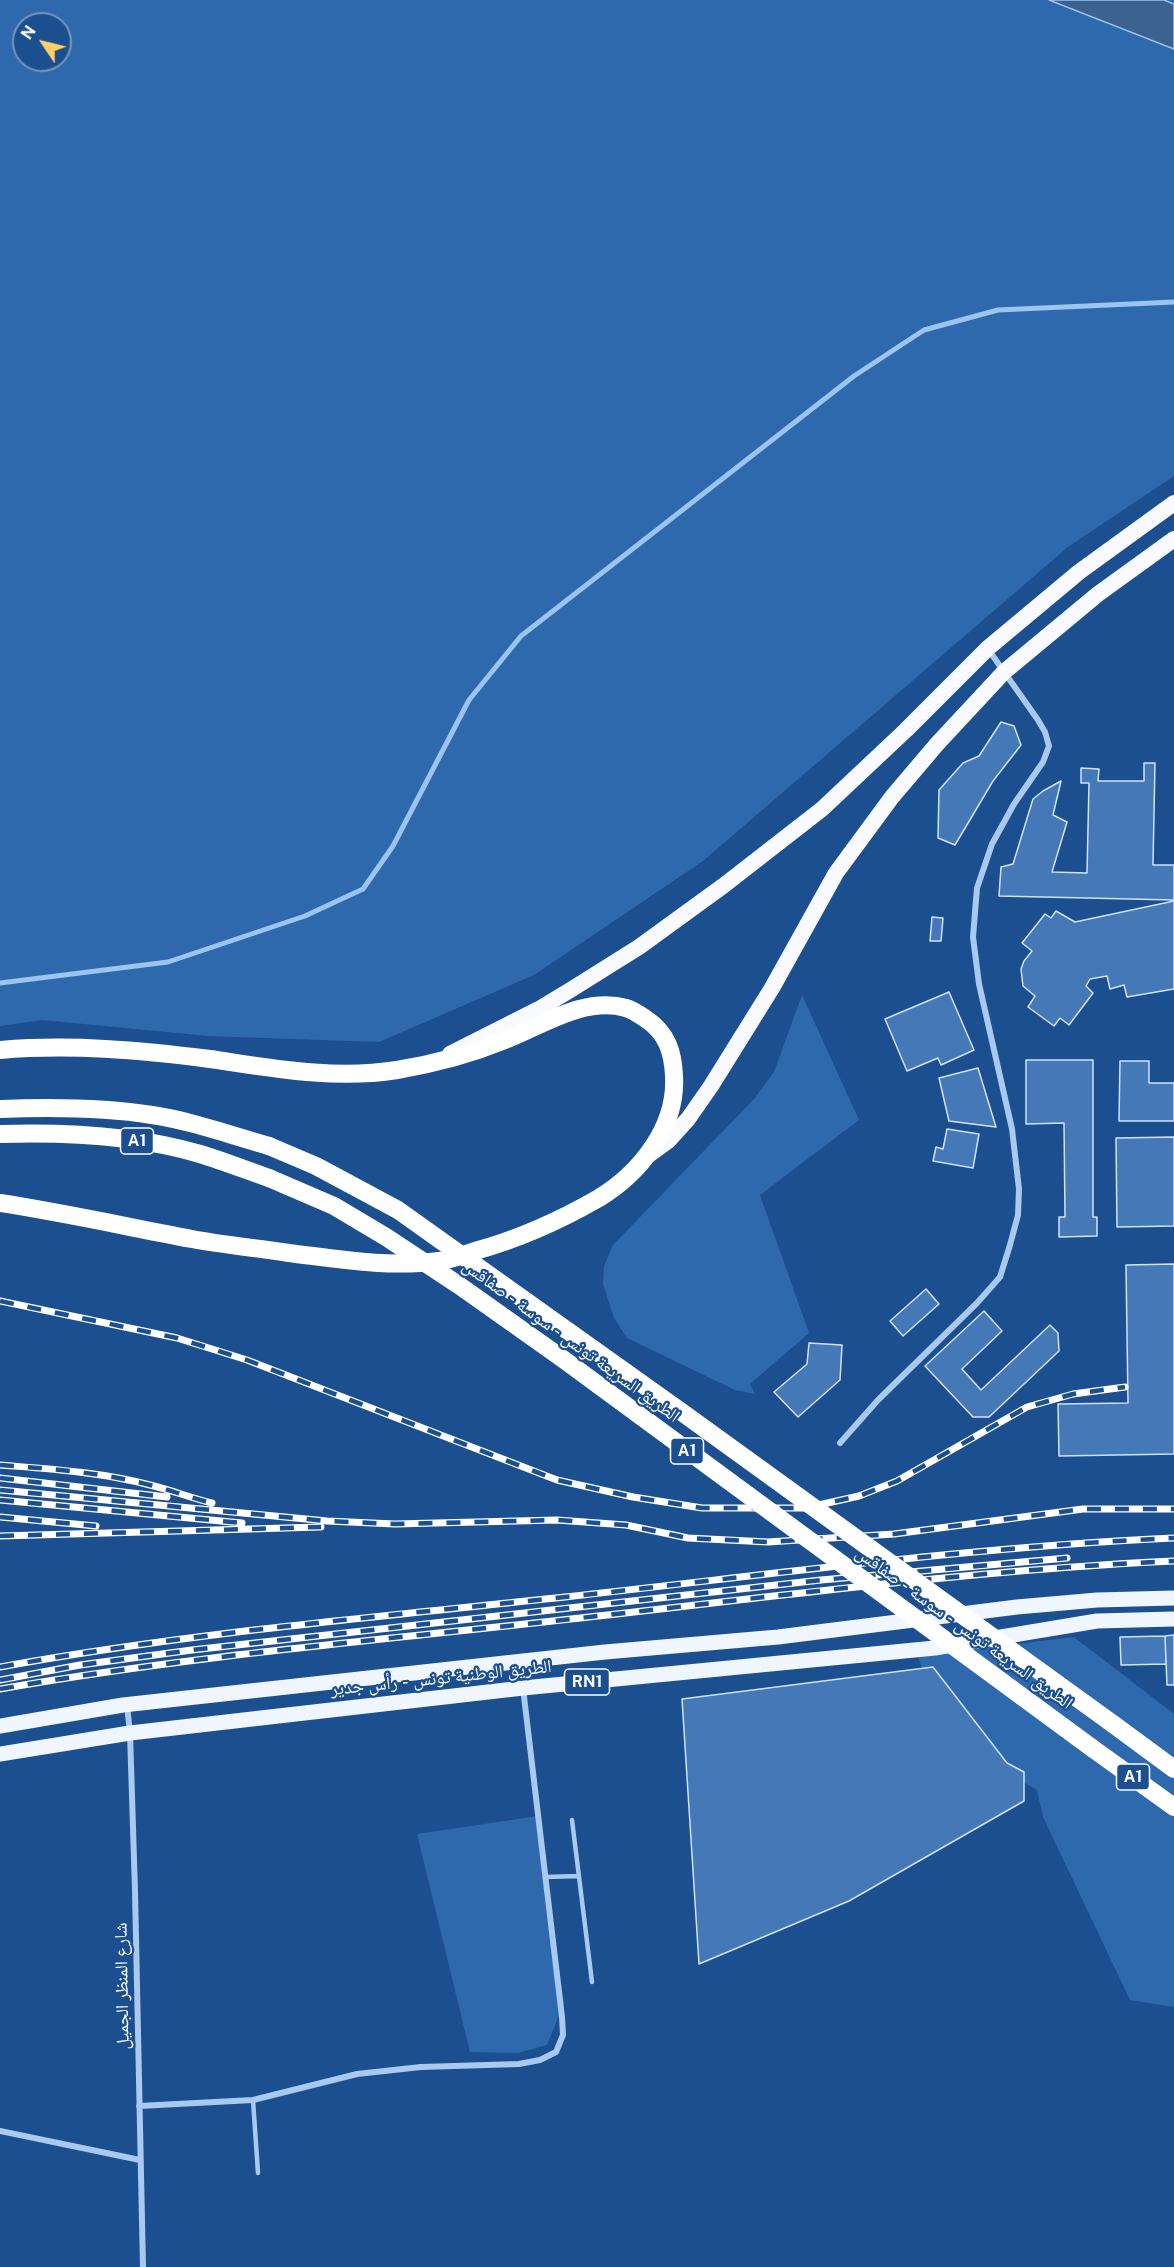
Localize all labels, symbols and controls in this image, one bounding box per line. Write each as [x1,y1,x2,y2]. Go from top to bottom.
north arrow [12,12,72,72]
text: N [17,22,40,43]
road number: A1 [120,1128,154,1154]
street label: الطريق السريعة تونس - سوسة - صفاقس [458,1255,684,1427]
road number: A1 [670,1438,704,1464]
street label: الطريق السريعة تونس - سوسة - صفاقس [851,1542,1077,1714]
street label: الطريق الوطنية تونس - رأس جدير [329,1656,553,1700]
road number: RN1 [564,1669,610,1695]
road number: A1 [1116,1764,1150,1790]
street label: شارع المنظر الجميل [110,1922,134,2050]

